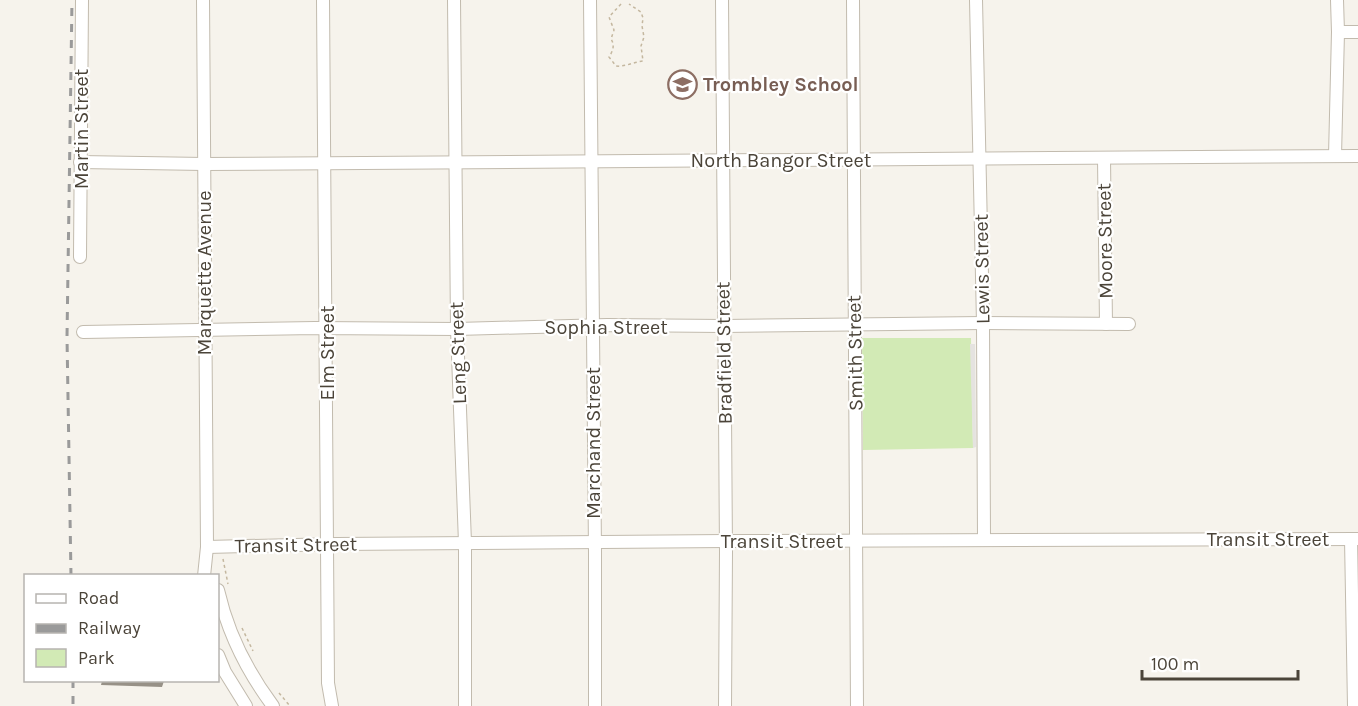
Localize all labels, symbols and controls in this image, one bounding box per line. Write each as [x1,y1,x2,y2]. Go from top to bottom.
street label: Martin Street [70,68,93,189]
school or university icon: Trombley School [666,68,698,100]
place label: Trombley School [703,73,859,96]
street label: North Bangor Street [691,149,872,172]
street label: Moore Street [1092,182,1118,299]
street label: Marquette Avenue [193,190,216,356]
street label: Lewis Street [970,213,994,324]
street label: Bradfield Street [711,281,737,425]
street label: Smith Street [842,294,868,411]
street label: Leng Street [445,301,471,405]
street label: Elm Street [316,305,339,401]
street label: Sophia Street [544,316,668,339]
street label: Marchand Street [582,366,605,519]
street label: Transit Street [1207,528,1330,551]
street label: Transit Street [721,530,844,553]
street label: Transit Street [235,532,358,558]
legend [24,574,219,682]
text: Road [78,587,119,609]
text: Railway [78,617,141,639]
scale bar [1142,643,1298,681]
text: Park [78,647,115,669]
text: 100 m [1151,653,1199,675]

